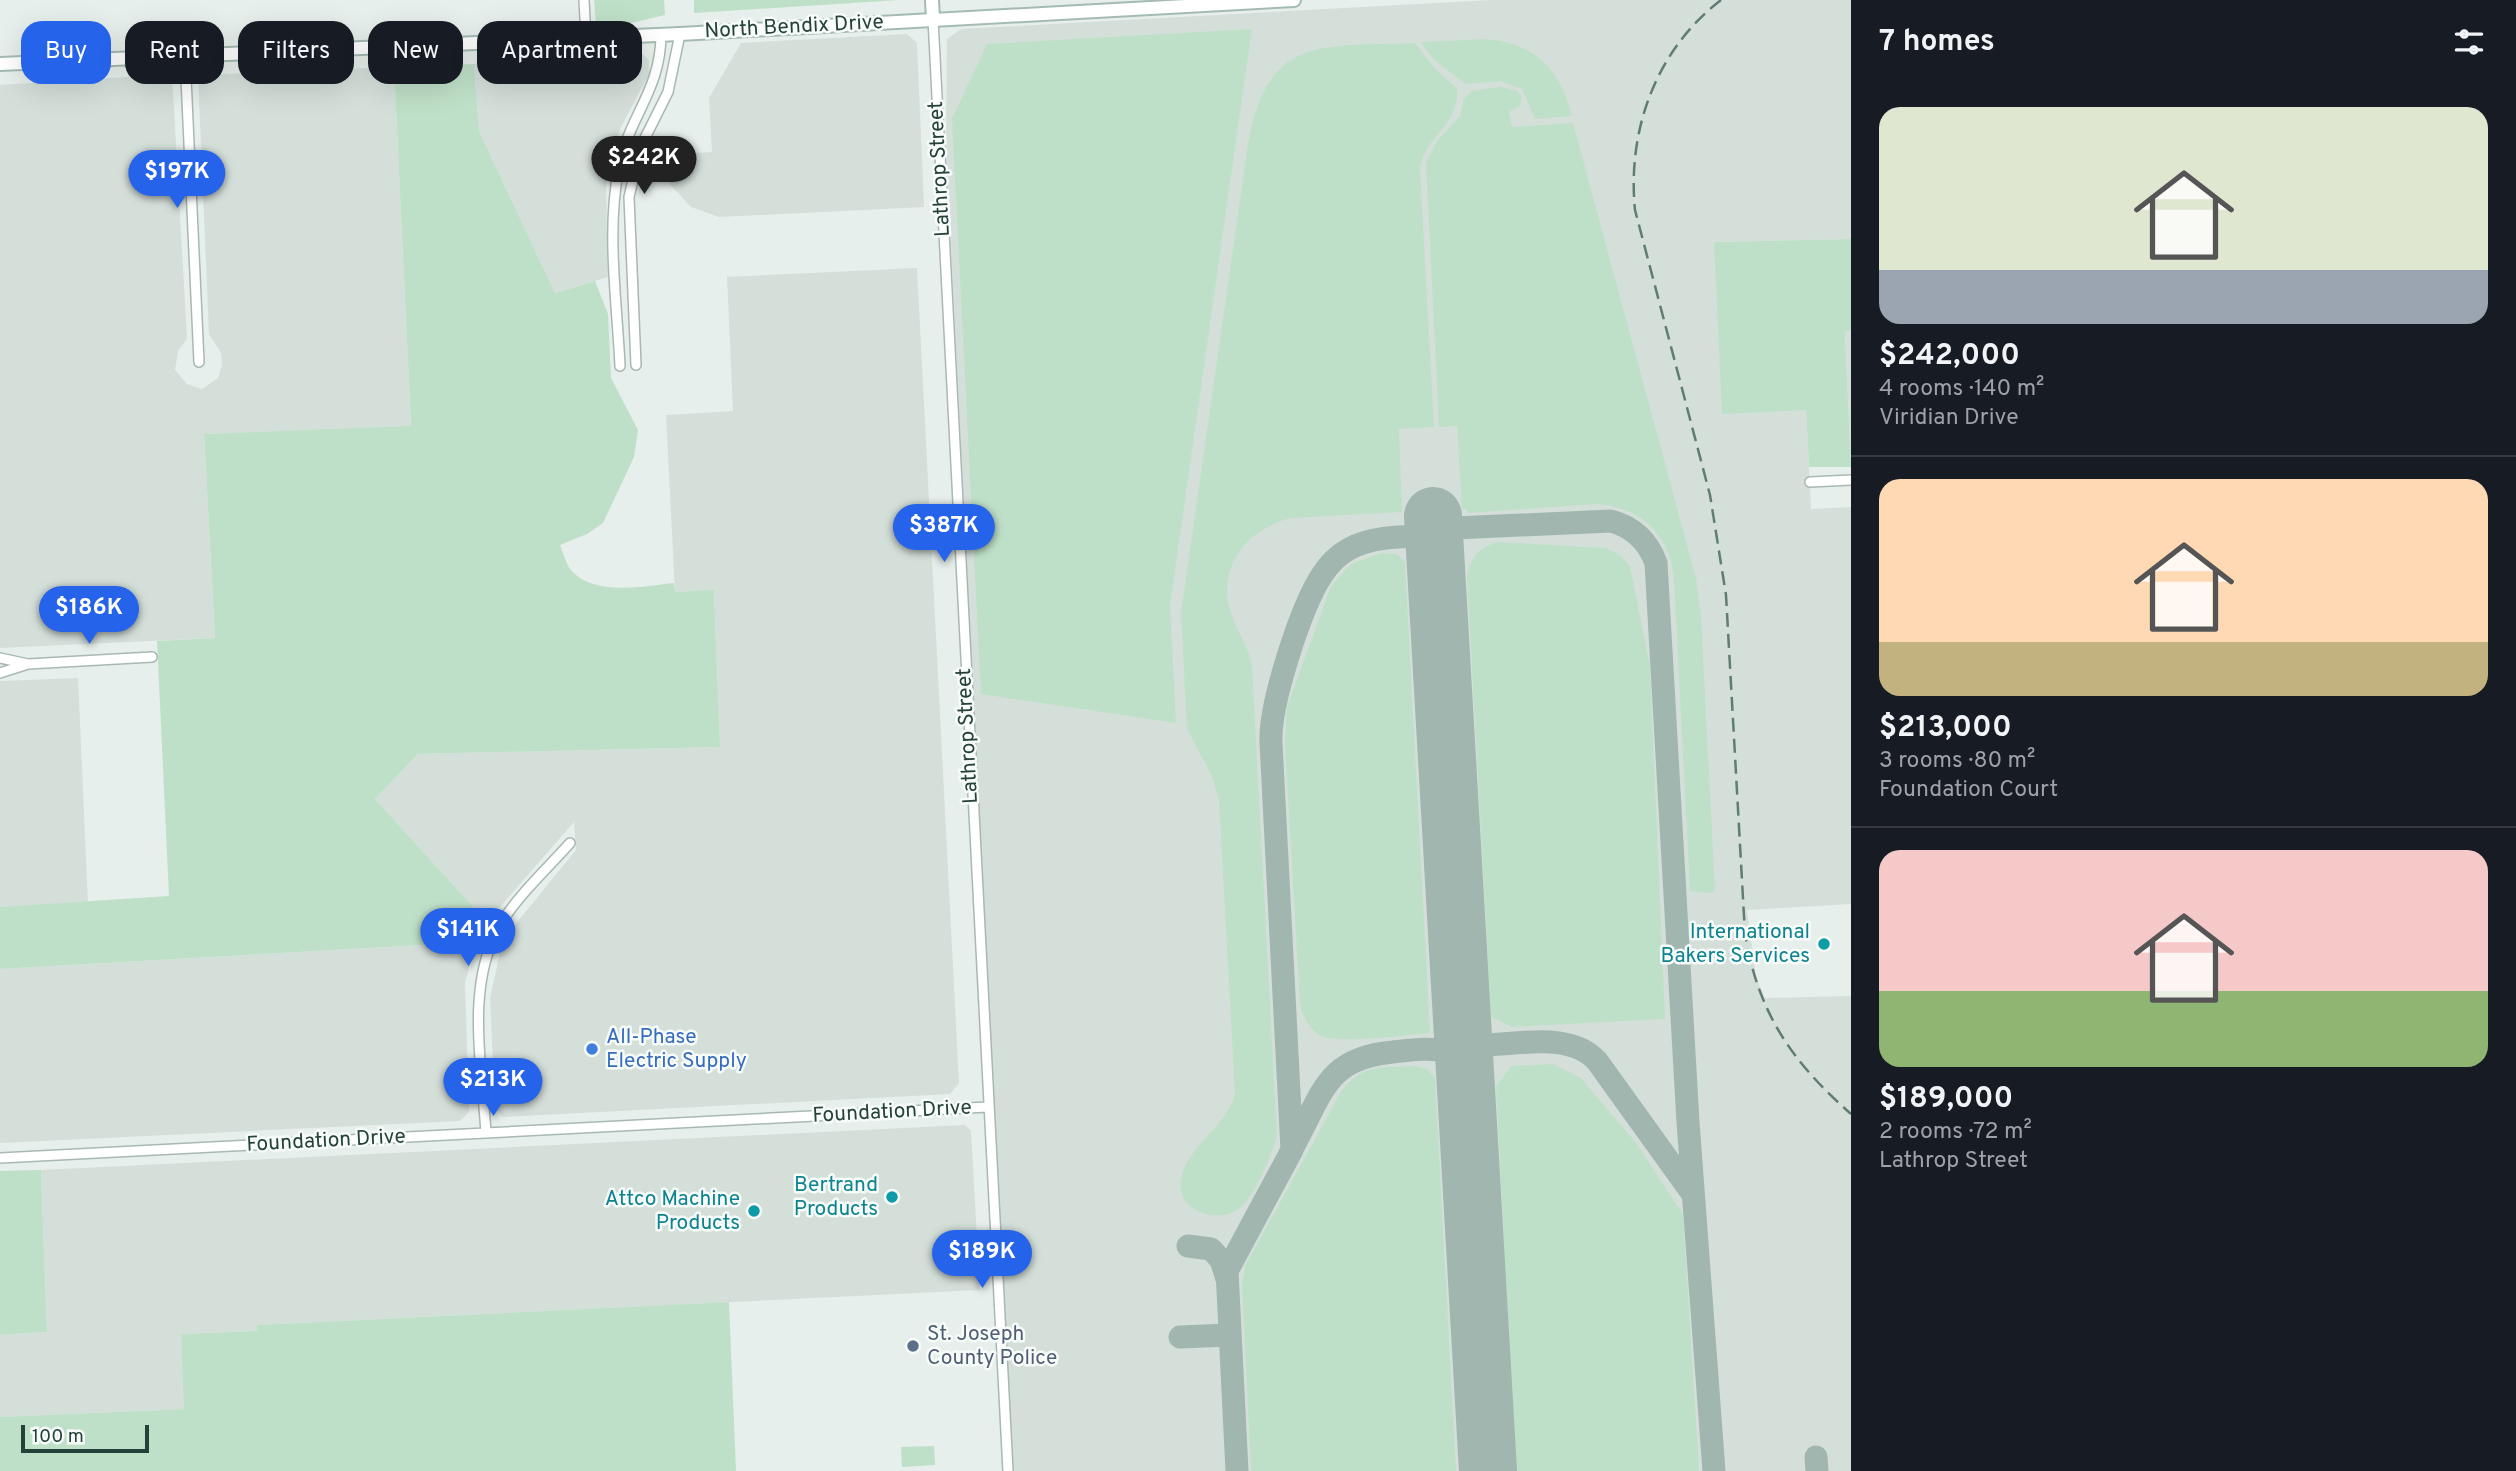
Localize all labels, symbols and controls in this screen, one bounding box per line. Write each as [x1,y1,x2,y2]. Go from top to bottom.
street label: North Bendix Drive [704,9,884,45]
chip: Buy [21,21,111,84]
chip: Rent [125,21,224,84]
chip: Filters [238,21,354,84]
chip: New [368,21,463,84]
chip: Apartment [477,21,642,84]
icon: filters [2450,23,2488,61]
text: 7 homes [1879,24,1995,61]
street label: Lathrop Street [923,100,957,238]
pin: $242K [595,136,693,196]
text: $242K [607,144,681,173]
pin: $197K [128,150,226,210]
icon: home [2121,152,2247,278]
text: $197K [144,158,210,187]
text: $242,000 [1879,338,2020,375]
text: 4 rooms · 140 m² [1879,375,2044,404]
text: Viridian Drive [1879,404,2019,433]
pin: $387K [895,504,993,564]
text: $387K [909,512,979,541]
icon: home [2121,524,2247,650]
pin: $186K [40,586,138,646]
text: $186K [55,594,123,623]
street label: Lathrop Street [951,667,985,805]
text: $213,000 [1879,710,2012,747]
text: 3 rooms · 80 m² [1879,747,2035,776]
text: Foundation Court [1879,776,2058,805]
icon: home [2121,895,2247,1021]
pin: $141K [419,908,517,968]
text: $141K [436,916,500,945]
place label: International Bakers Services [1660,919,1810,970]
marker: International Bakers Services [1816,936,1832,952]
place label: All-Phase Electric Supply [606,1024,747,1075]
marker: All-Phase Electric Supply [584,1041,600,1057]
pin: $213K [444,1058,542,1118]
text: $213K [459,1066,527,1095]
text: $189,000 [1879,1081,2013,1118]
street label: Foundation Drive [812,1094,972,1130]
text: 2 rooms · 72 m² [1879,1118,2032,1147]
street label: Foundation Drive [246,1123,406,1159]
text: Lathrop Street [1879,1147,2028,1176]
place label: Bertrand Products [794,1172,878,1223]
place label: Attco Machine Products [605,1186,740,1237]
marker: Bertrand Products [884,1189,900,1205]
marker: Attco Machine Products [746,1203,762,1219]
pin: $189K [933,1230,1031,1290]
text: $189K [948,1238,1016,1267]
place label: St. Joseph County Police [927,1321,1057,1372]
marker: St. Joseph County Police [905,1338,921,1354]
scale bar [21,1422,149,1454]
text: 100 m [32,1425,84,1449]

